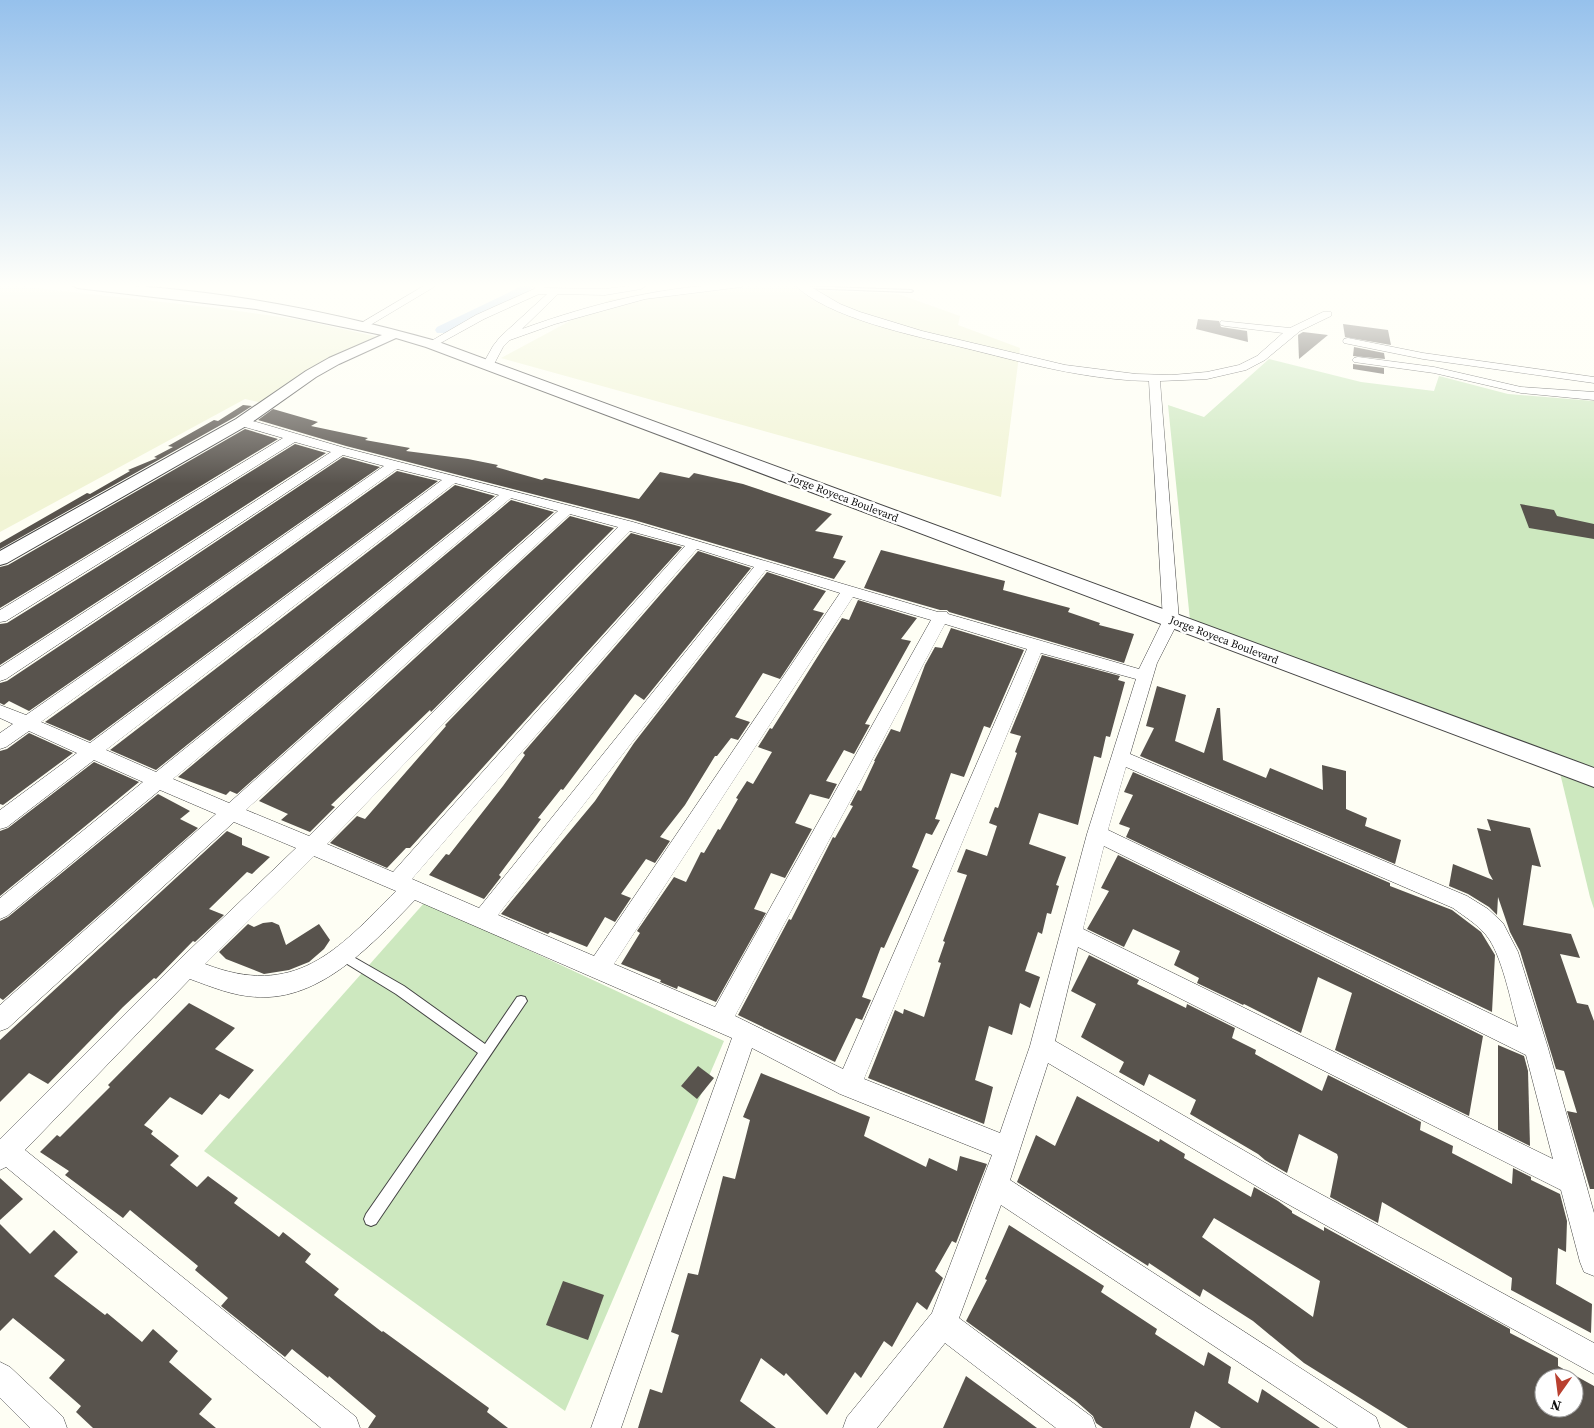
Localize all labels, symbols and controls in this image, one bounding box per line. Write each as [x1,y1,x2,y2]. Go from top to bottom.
street label: Jorge Royeca Boulevard [786,470,901,526]
street label: Jorge Royeca Boulevard [1166,612,1281,668]
north arrow [1534,1368,1584,1418]
text: N [1548,1395,1563,1417]

